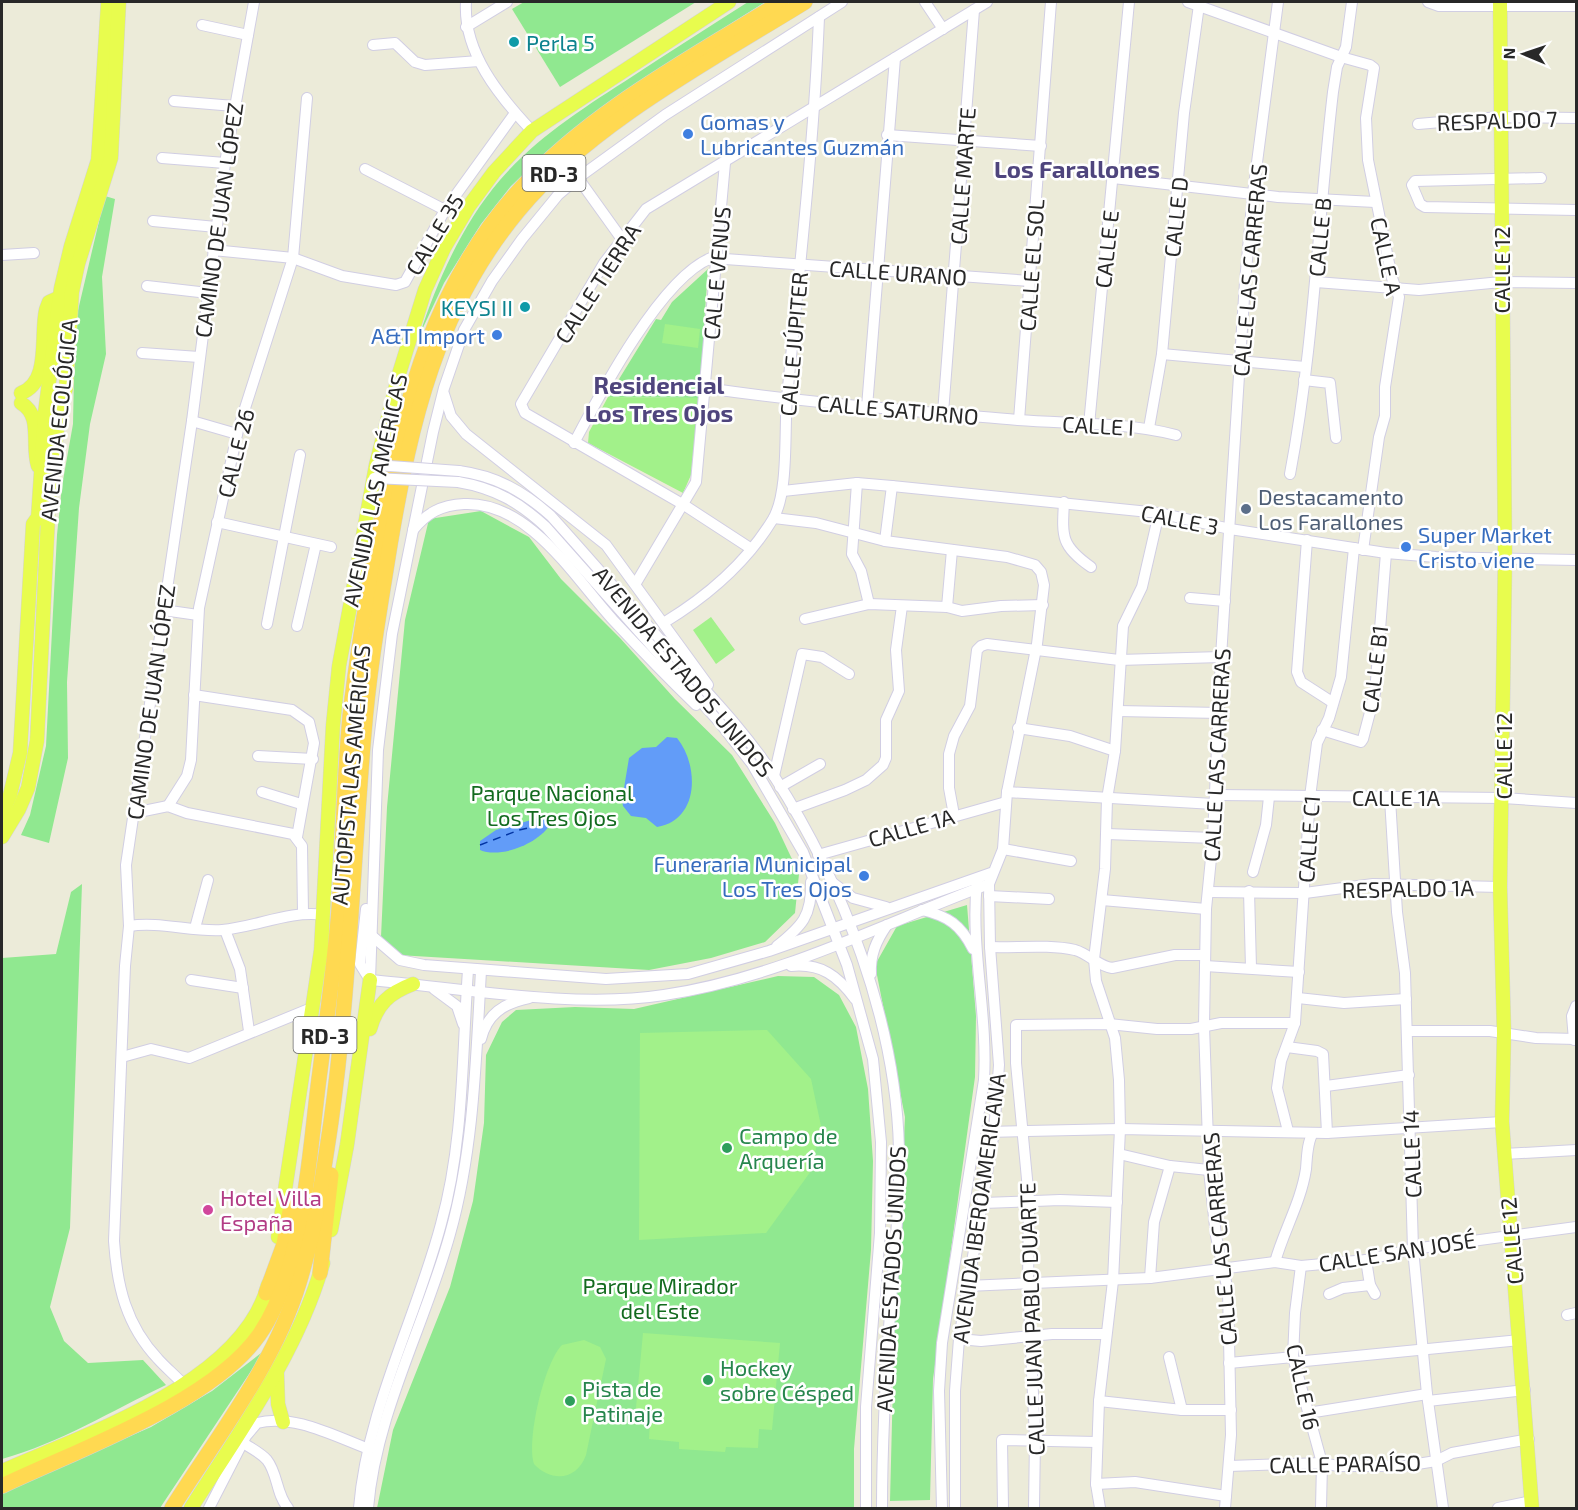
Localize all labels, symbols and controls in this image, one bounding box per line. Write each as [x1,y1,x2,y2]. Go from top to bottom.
north arrow [1494,24,1554,84]
place label: Perla 5 [526,29,595,55]
marker: Perla 5 [507,35,521,49]
text: N [1499,47,1518,60]
street label: CAMINO DE JUAN LÓPEZ [189,101,247,339]
street label: RESPALDO 7 [1436,105,1558,135]
street label: CALLE MARTE [944,107,980,245]
place label: Gomas y Lubricantes Guzmán [700,108,904,159]
marker: Gomas y Lubricantes Guzmán [681,127,695,141]
district label: Los Farallones [994,154,1160,183]
road number: RD-3 [522,155,586,191]
street label: CALLE LAS CARRERAS [1227,162,1271,378]
street label: CALLE D [1158,176,1192,258]
street label: CALLE 35 [400,189,468,279]
street label: CALLE B [1303,196,1335,278]
street label: CALLE EL SOL [1013,198,1049,332]
street label: CALLE VENUS [697,205,735,341]
street label: CALLE E [1089,209,1123,289]
street label: CALLE A [1366,215,1408,298]
street label: CALLE TIERRA [549,218,645,348]
street label: CALLE 12 [1488,226,1514,314]
street label: CALLE URANO [828,254,968,290]
street label: CALLE JÚPITER [774,271,812,417]
place label: KEYSI II [441,294,513,320]
marker: KEYSI II [518,300,532,314]
street label: AVENIDA ECOLÓGICA [34,317,82,522]
place label: A&T Import [371,322,485,348]
marker: A&T Import [490,328,504,342]
district label: Residencial Los Tres Ojos [585,370,733,427]
street label: AVENIDA LAS AMÉRICAS [337,371,411,609]
street label: CALLE SATURNO [816,389,980,429]
street label: CALLE 26 [211,406,259,500]
street label: CALLE I [1061,410,1135,440]
place label: Destacamento Los Farallones [1258,483,1404,534]
street label: CALLE 3 [1139,499,1221,539]
marker: Destacamento Los Farallones [1239,502,1253,516]
place label: Super Market Cristo viene [1418,521,1552,572]
marker: Super Market Cristo viene [1399,540,1413,554]
street label: AVENIDA ESTADOS UNIDOS [588,561,780,781]
street label: CAMINO DE JUAN LÓPEZ [121,583,179,821]
street label: CALLE B1 [1356,624,1392,714]
street label: AUTOPISTA LAS AMÉRICAS [326,644,374,906]
street label: CALLE LAS CARRERAS [1197,648,1235,862]
street label: CALLE 12 [1490,712,1516,800]
park label: Parque Nacional Los Tres Ojos [470,779,634,831]
street label: CALLE 1A [1352,784,1441,810]
street label: CALLE C1 [1292,795,1324,883]
street label: CALLE 1A [865,802,957,852]
place label: Funeraria Municipal Los Tres Ojos [654,850,852,902]
marker: Funeraria Municipal Los Tres Ojos [857,869,871,883]
street label: RESPALDO 1A [1342,874,1475,902]
road number: RD-3 [294,1017,356,1053]
street label: AVENIDA IBEROAMERICANA [946,1071,1010,1345]
street label: CALLE 14 [1396,1109,1426,1199]
place label: Campo de Arquería [739,1122,837,1173]
street label: CALLE LAS CARRERAS [1197,1131,1241,1347]
marker: Campo de Arquería [720,1141,734,1155]
street label: AVENIDA ESTADOS UNIDOS [870,1145,910,1413]
street label: CALLE JUAN PABLO DUARTE [1013,1182,1049,1456]
place label: Hotel Villa España [220,1184,322,1235]
street label: CALLE 12 [1494,1196,1528,1286]
marker: Hotel Villa España [201,1203,215,1217]
street label: CALLE SAN JOSÉ [1316,1226,1478,1276]
park label: Parque Mirador del Este [583,1272,738,1323]
street label: CALLE 16 [1282,1342,1326,1432]
place label: Hockey sobre Césped [720,1354,854,1405]
marker: Hockey sobre Césped [701,1373,715,1387]
place label: Pista de Patinaje [582,1375,663,1427]
marker: Pista de Patinaje [563,1394,577,1408]
street label: CALLE PARAÍSO [1269,1449,1421,1477]

